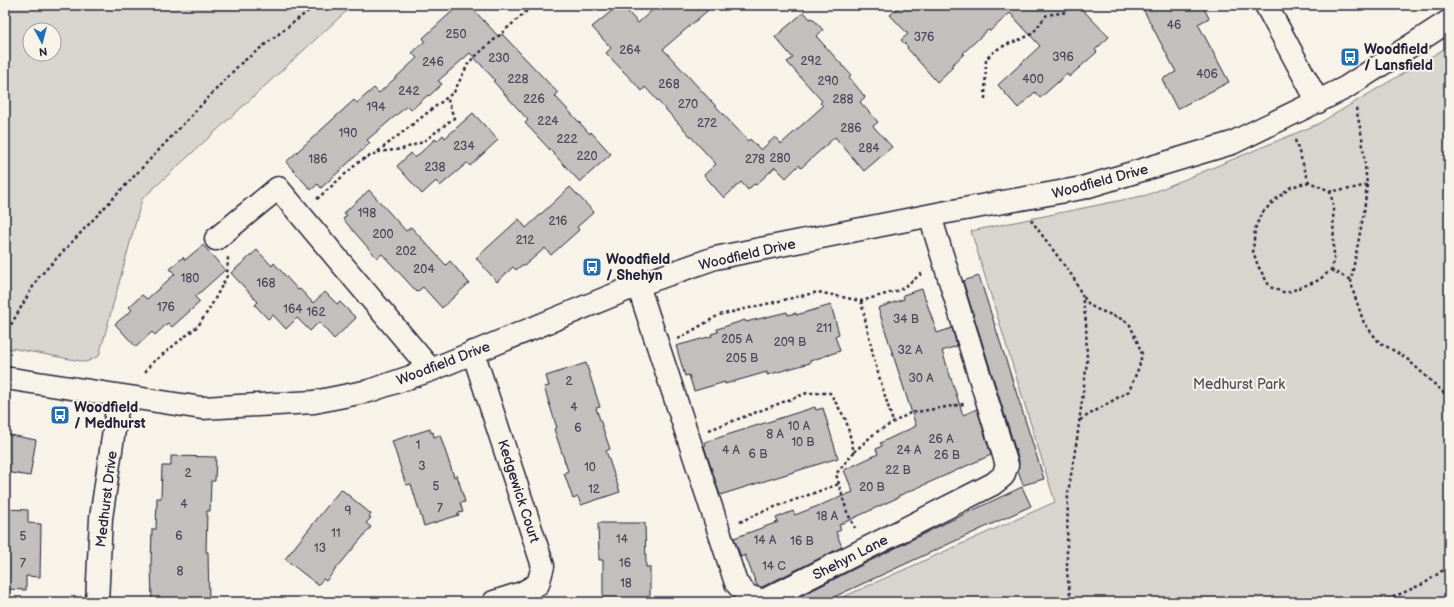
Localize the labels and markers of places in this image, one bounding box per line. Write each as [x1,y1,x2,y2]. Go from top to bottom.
place label: Woodfield / Lansfield [1364,41,1433,74]
bus stop icon: Woodfield / Lansfield [1339,46,1361,68]
place label: Woodfield / Shehyn [606,251,670,284]
bus stop icon: Woodfield / Shehyn [581,256,603,278]
place label: Woodfield / Medhurst [74,399,146,432]
bus stop icon: Woodfield / Medhurst [49,404,71,426]

